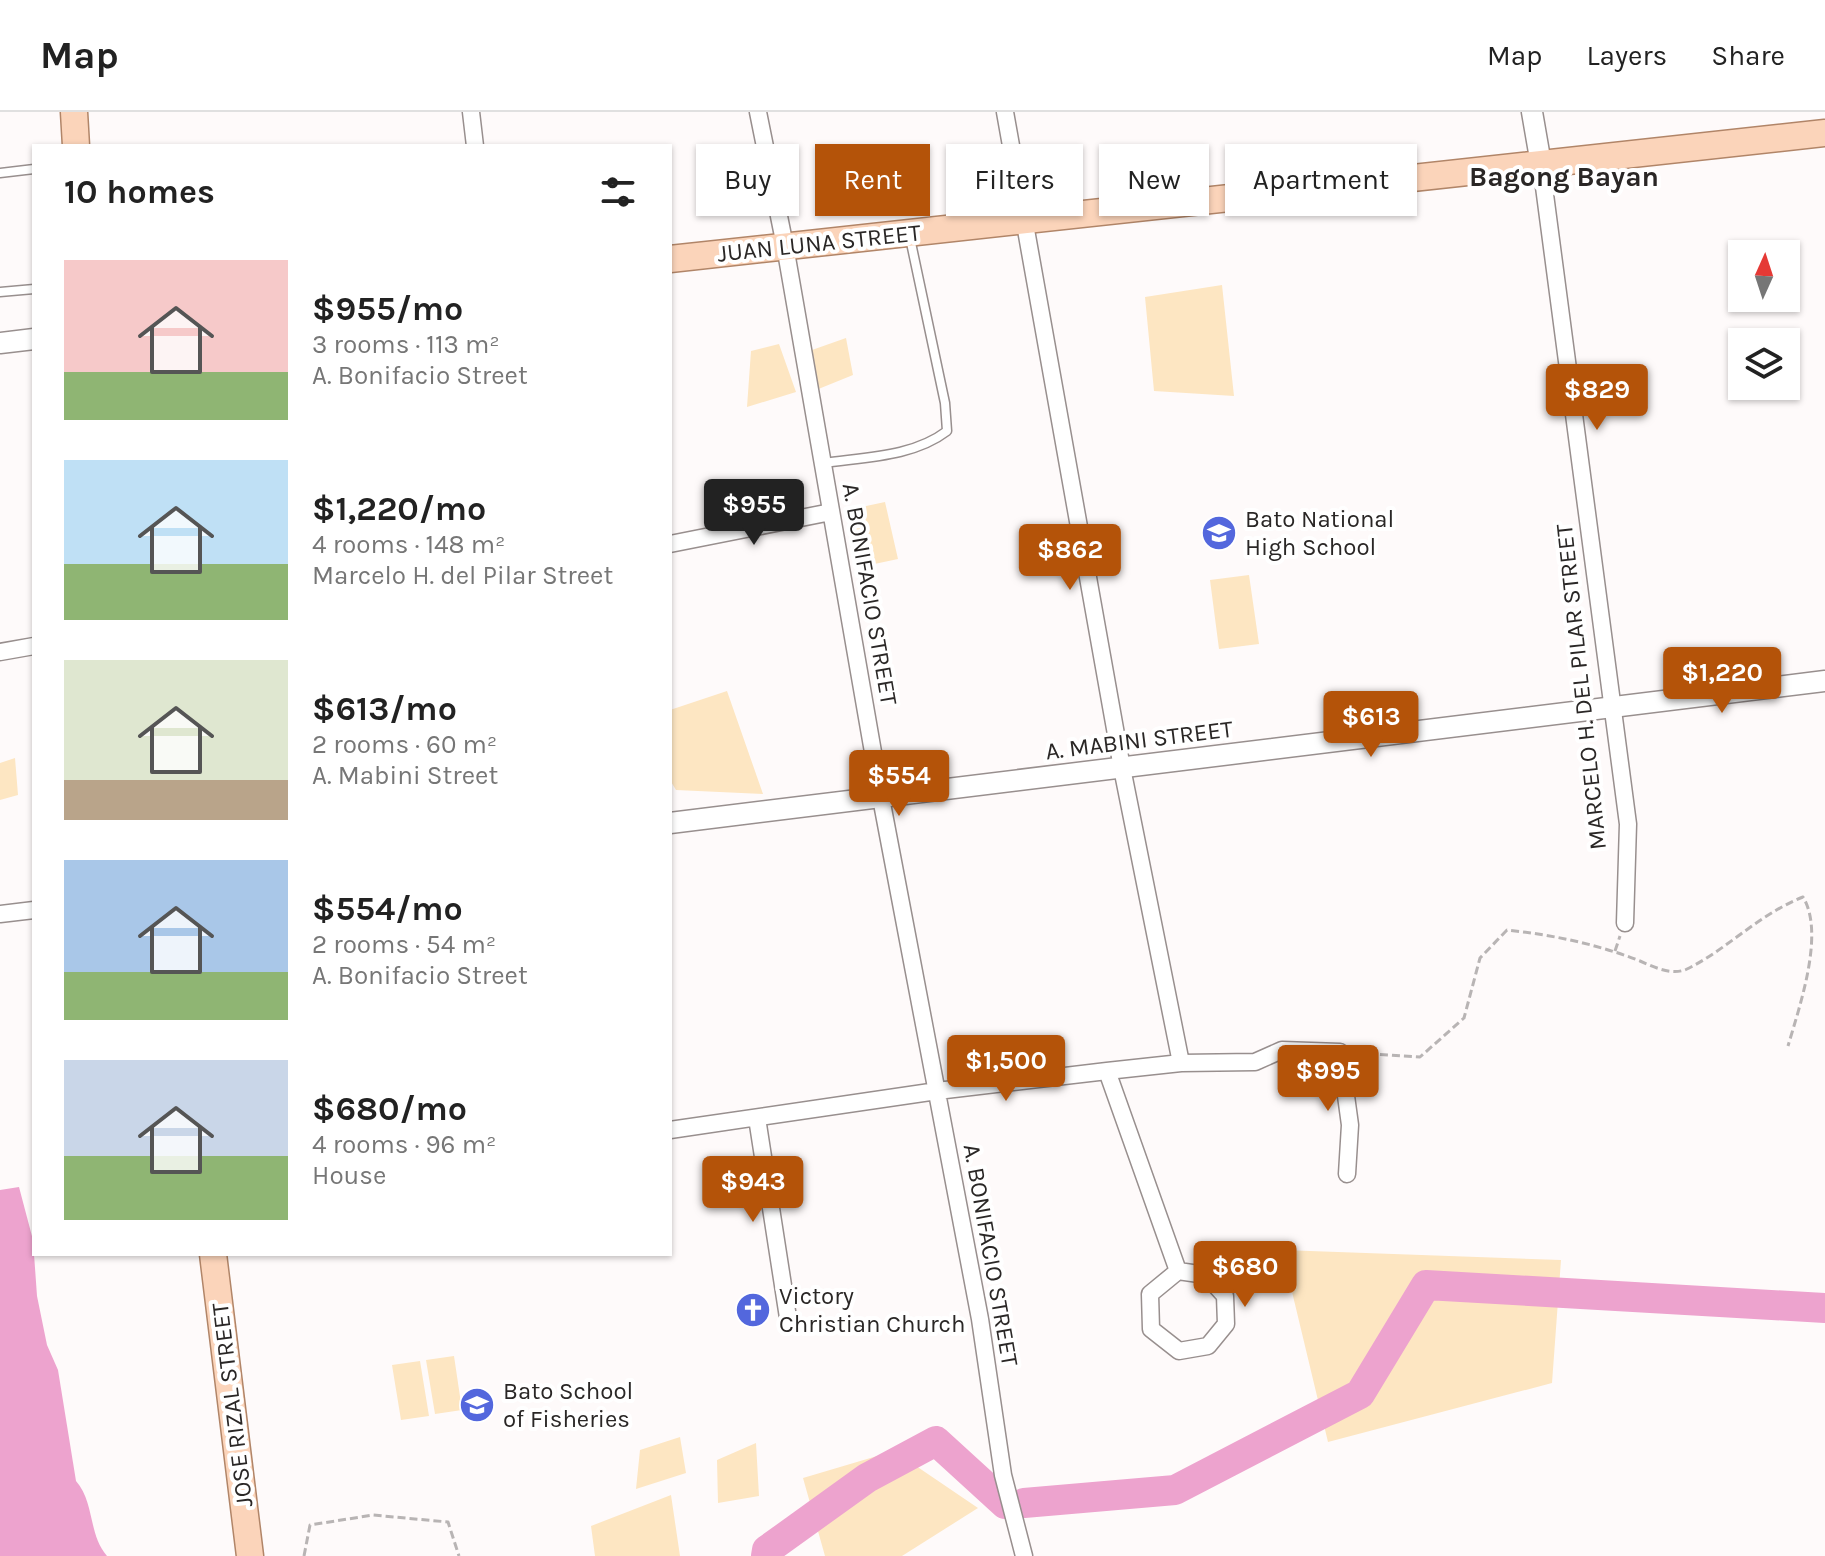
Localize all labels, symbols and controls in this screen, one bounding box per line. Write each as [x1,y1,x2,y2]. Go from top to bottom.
text: Map [40,33,119,78]
text: Map [1487,39,1542,72]
text: Layers [1586,39,1667,72]
text: Share [1711,39,1785,72]
chip: Buy [696,144,799,216]
chip: Rent [815,144,930,216]
chip: Filters [946,144,1083,216]
chip: New [1099,144,1209,216]
chip: Apartment [1225,144,1417,216]
district label: Bagong Bayan [1469,160,1659,193]
icon: filters [596,170,640,214]
text: 10 homes [64,172,215,212]
street label: JUAN LUNA STREET [716,218,922,268]
north arrow [1728,240,1800,312]
map controls [1728,240,1800,400]
text: $955/mo [312,289,463,329]
icon: home [128,292,224,388]
button: layers [1728,328,1800,400]
text: 3 rooms · 113 m² [312,329,500,360]
text: A. Bonifacio Street [312,360,528,391]
pin: $829 [1550,364,1644,432]
text: $829 [1564,374,1630,405]
pin: $955 [707,479,801,547]
street label: A. BONIFACIO STREET [837,481,903,707]
text: $1,220/mo [312,489,486,529]
text: $955 [722,489,786,520]
icon: home [128,492,224,588]
place label: Bato National High School [1245,505,1394,561]
school or university icon: Bato National High School [1200,514,1238,552]
street label: MARCELO H. DEL PILAR STREET [1550,523,1612,851]
pin: $862 [1023,524,1117,592]
text: 4 rooms · 148 m² [312,529,506,560]
text: $862 [1037,534,1103,565]
text: Marcelo H. del Pilar Street [312,560,613,591]
pin: $1,220 [1657,647,1787,715]
text: $1,220 [1681,657,1763,688]
text: $613/mo [312,689,457,729]
pin: $613 [1324,691,1418,759]
icon: home [128,692,224,788]
text: $613 [1341,701,1401,732]
street label: A. MABINI STREET [1044,715,1234,765]
text: 2 rooms · 60 m² [312,729,497,760]
pin: $554 [852,750,946,818]
text: A. Mabini Street [312,760,498,791]
text: $554 [867,760,931,791]
text: $554/mo [312,889,463,929]
icon: home [128,892,224,988]
text: 2 rooms · 54 m² [312,929,496,960]
text: A. Bonifacio Street [312,960,528,991]
pin: $1,500 [941,1035,1071,1103]
text: $1,500 [965,1045,1047,1076]
pin: $995 [1281,1045,1375,1113]
text: $995 [1296,1055,1360,1086]
text: $680/mo [312,1089,467,1129]
icon: home [128,1092,224,1188]
text: 4 rooms · 96 m² [312,1129,496,1160]
street label: A. BONIFACIO STREET [958,1142,1024,1368]
pin: $943 [706,1156,800,1224]
text: House [312,1160,386,1191]
text: $943 [720,1166,786,1197]
pin: $680 [1198,1241,1292,1309]
text: $680 [1212,1251,1278,1282]
place label: Victory Christian Church [779,1282,965,1338]
church icon: Victory Christian Church [734,1291,772,1329]
street label: JOSE RIZAL STREET [206,1301,258,1509]
place label: Bato School of Fisheries [503,1377,633,1433]
school or university icon: Bato School of Fisheries [458,1386,496,1424]

